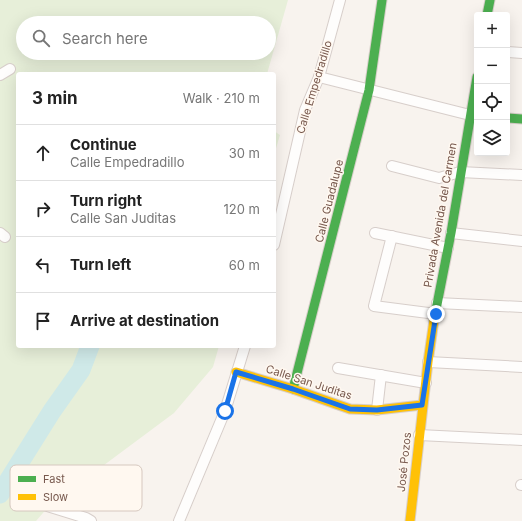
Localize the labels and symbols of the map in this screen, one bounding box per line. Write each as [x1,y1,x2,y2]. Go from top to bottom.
street label: Calle Empedradillo [293,38,335,135]
street label: Privada Avenida del Carmen [420,142,460,288]
street label: Calle Guadalupe [312,158,346,244]
route end [427,305,445,323]
street label: Calle San Juditas [264,361,354,403]
route start [216,402,234,420]
street label: José Pozos [394,431,414,493]
legend [10,465,142,511]
text: Fast [43,472,65,486]
text: Slow [43,490,68,504]

